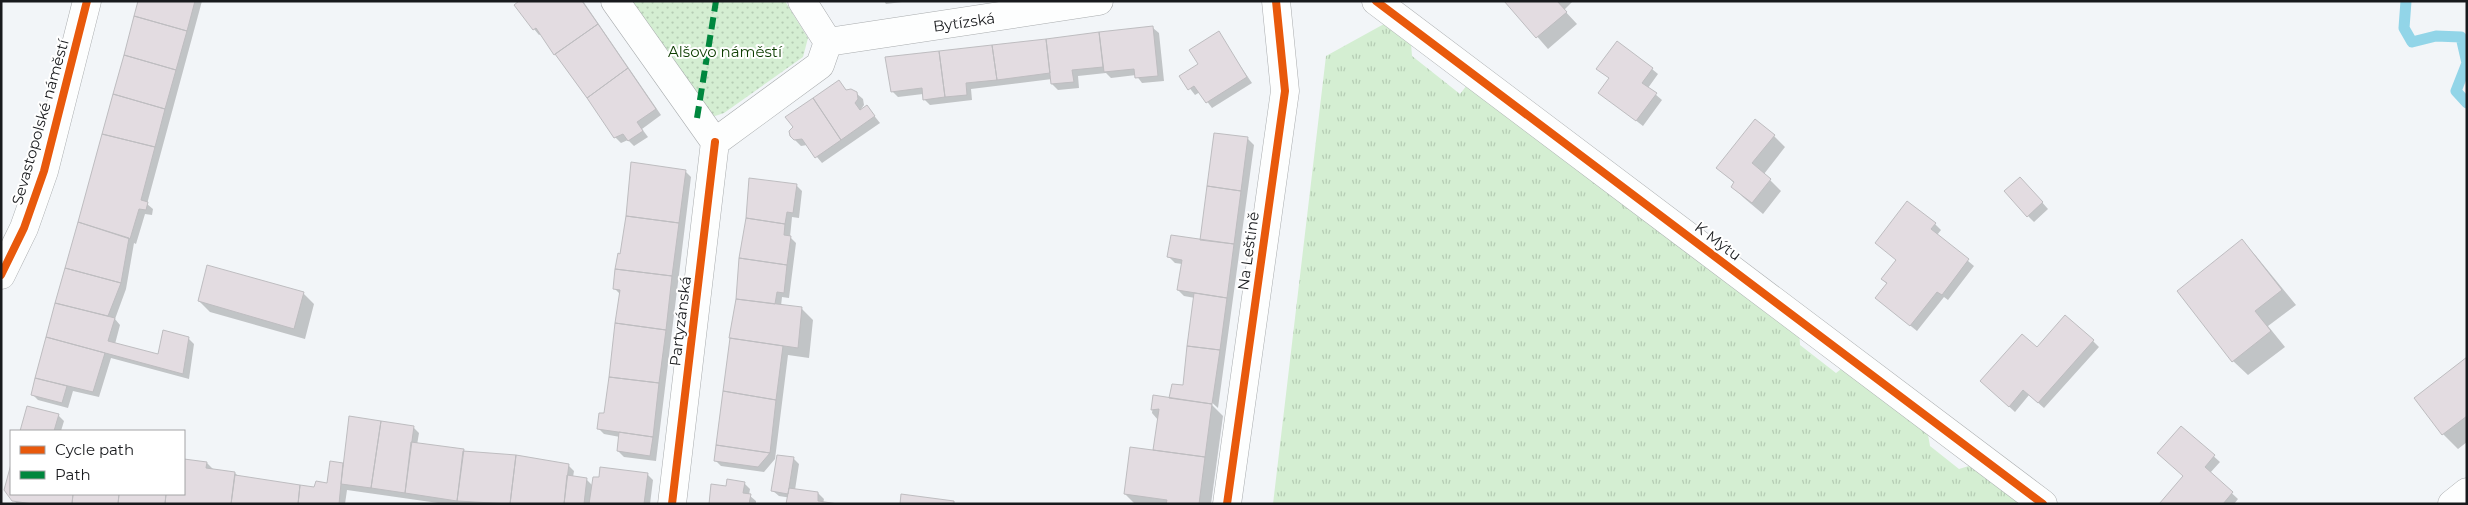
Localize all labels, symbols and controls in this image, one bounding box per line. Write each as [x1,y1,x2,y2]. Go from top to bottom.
street label: Bytízská [932,8,996,36]
street label: Sevastopolské náměstí [7,36,73,207]
park label: Alšovo náměstí [668,42,783,61]
street label: Na Leštině [1233,210,1263,292]
street label: K Mýtu [1691,217,1745,265]
street label: Partyzánská [665,275,695,367]
legend [10,430,185,495]
text: Cycle path [55,440,134,459]
text: Path [55,465,91,484]

